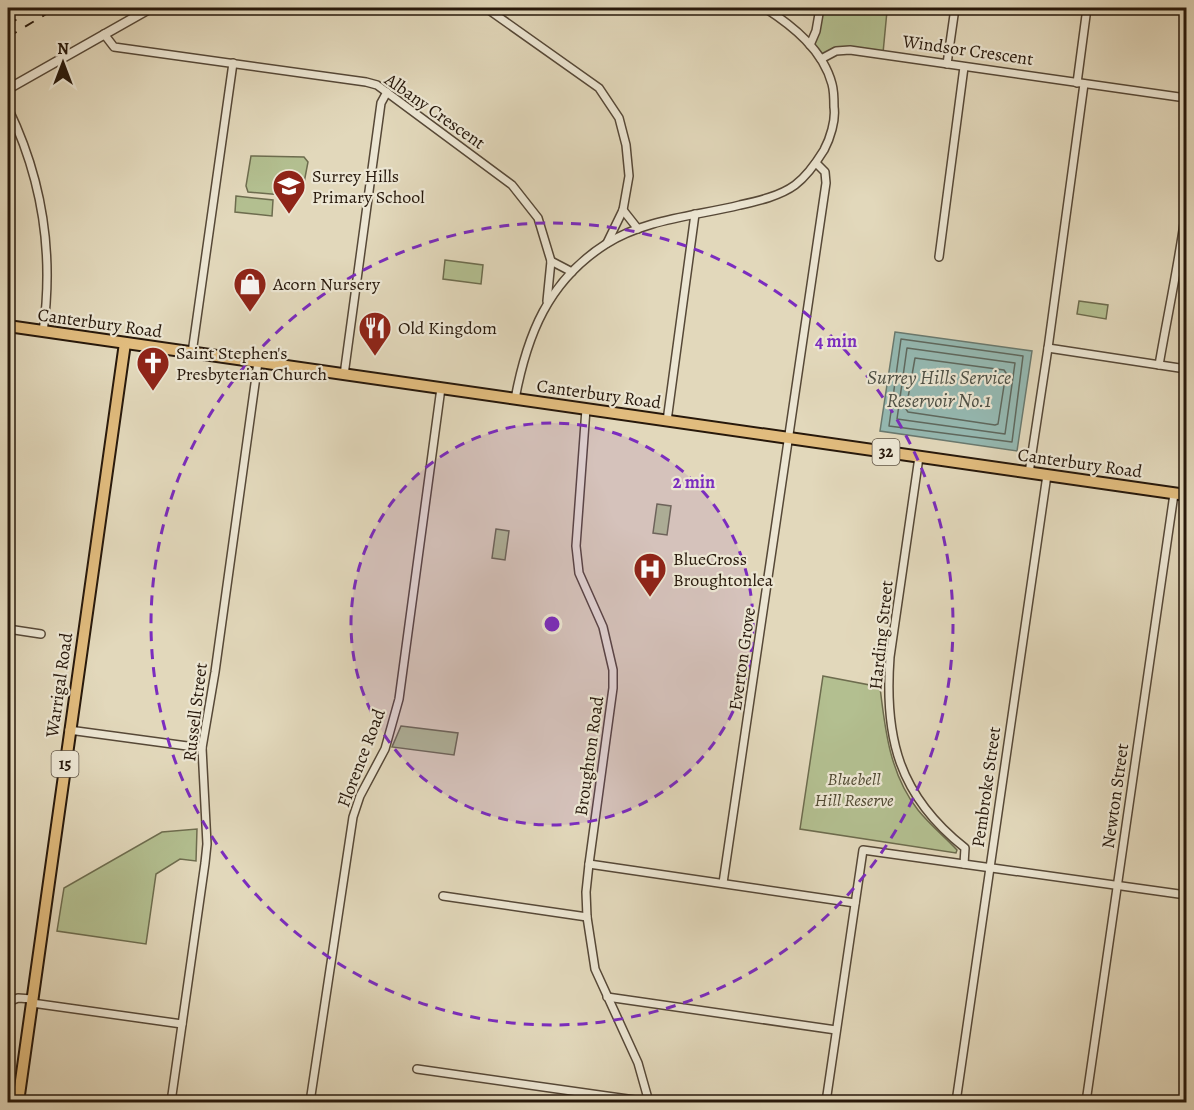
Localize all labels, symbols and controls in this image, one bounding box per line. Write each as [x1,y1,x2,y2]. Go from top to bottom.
street label: Windsor Crescent [900,29,1035,71]
north arrow [33,33,93,93]
text: N [57,38,69,60]
street label: Albany Crescent [379,67,490,155]
place label: Surrey Hills Primary School [312,164,425,209]
school or university icon: Surrey Hills Primary School [271,168,307,215]
shop icon: Acorn Nursery [232,266,268,313]
place label: Acorn Nursery [272,272,381,296]
street label: Canterbury Road [36,302,164,344]
restaurant icon: Old Kingdom [357,310,393,357]
place label: Old Kingdom [398,316,497,340]
text: 4 min [815,329,857,353]
place label: Saint Stephen's Presbyterian Church [176,341,327,386]
church icon: Saint Stephen's Presbyterian Church [135,345,171,392]
water label: Surrey Hills Service Reservoir No.1 [867,364,1011,414]
street label: Canterbury Road [535,373,663,415]
road number: 32 [872,439,900,465]
street label: Canterbury Road [1016,442,1144,484]
text: 2 min [673,470,715,494]
place label: BlueCross Broughtonlea [673,547,774,592]
hospital icon: BlueCross Broughtonlea [632,551,668,598]
street label: Harding Street [863,579,899,691]
street label: Everton Grove [723,606,761,712]
centre of rings [542,614,562,634]
street label: Warrigal Road [40,631,78,740]
street label: Russell Street [177,661,213,763]
street label: Broughton Road [569,694,609,817]
street label: Florence Road [331,705,391,811]
street label: Pembroke Street [966,725,1006,849]
street label: Newton Street [1096,742,1134,850]
road number: 15 [52,751,78,777]
park label: Bluebell Hill Reserve [815,767,894,812]

